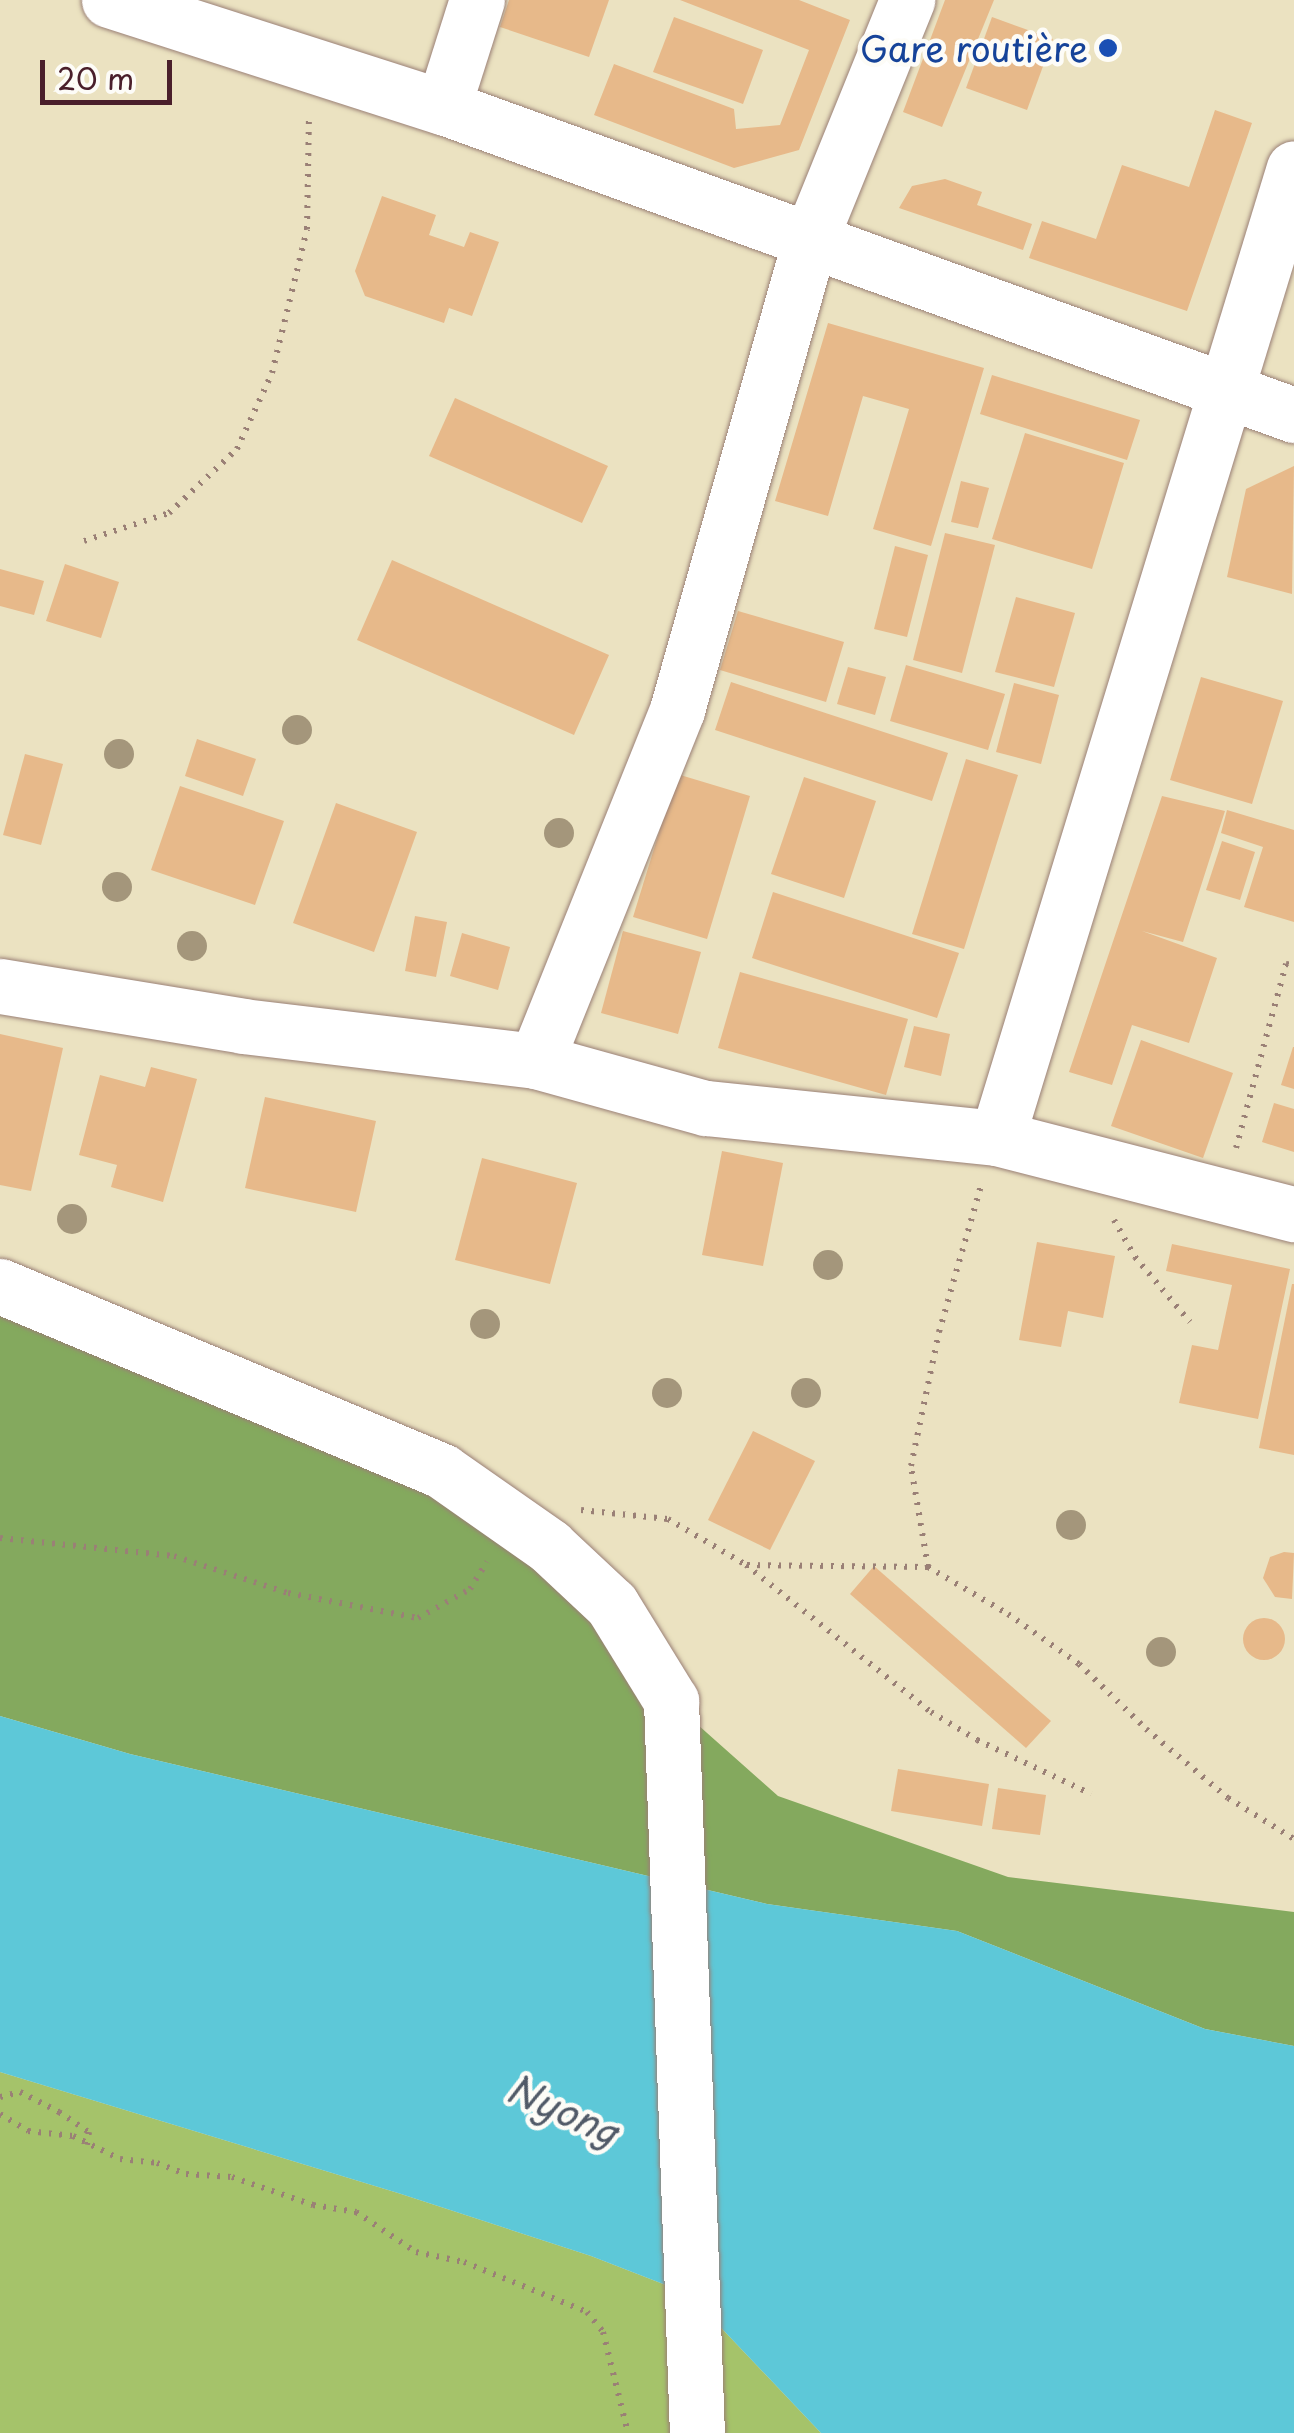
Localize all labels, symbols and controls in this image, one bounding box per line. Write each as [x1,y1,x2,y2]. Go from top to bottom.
place label: Gare routière [860,27,1088,69]
marker: Gare routière [1097,37,1119,59]
scale bar [45,40,178,102]
text: 20 m [57,55,134,100]
water label: Nyong [500,2064,626,2154]

